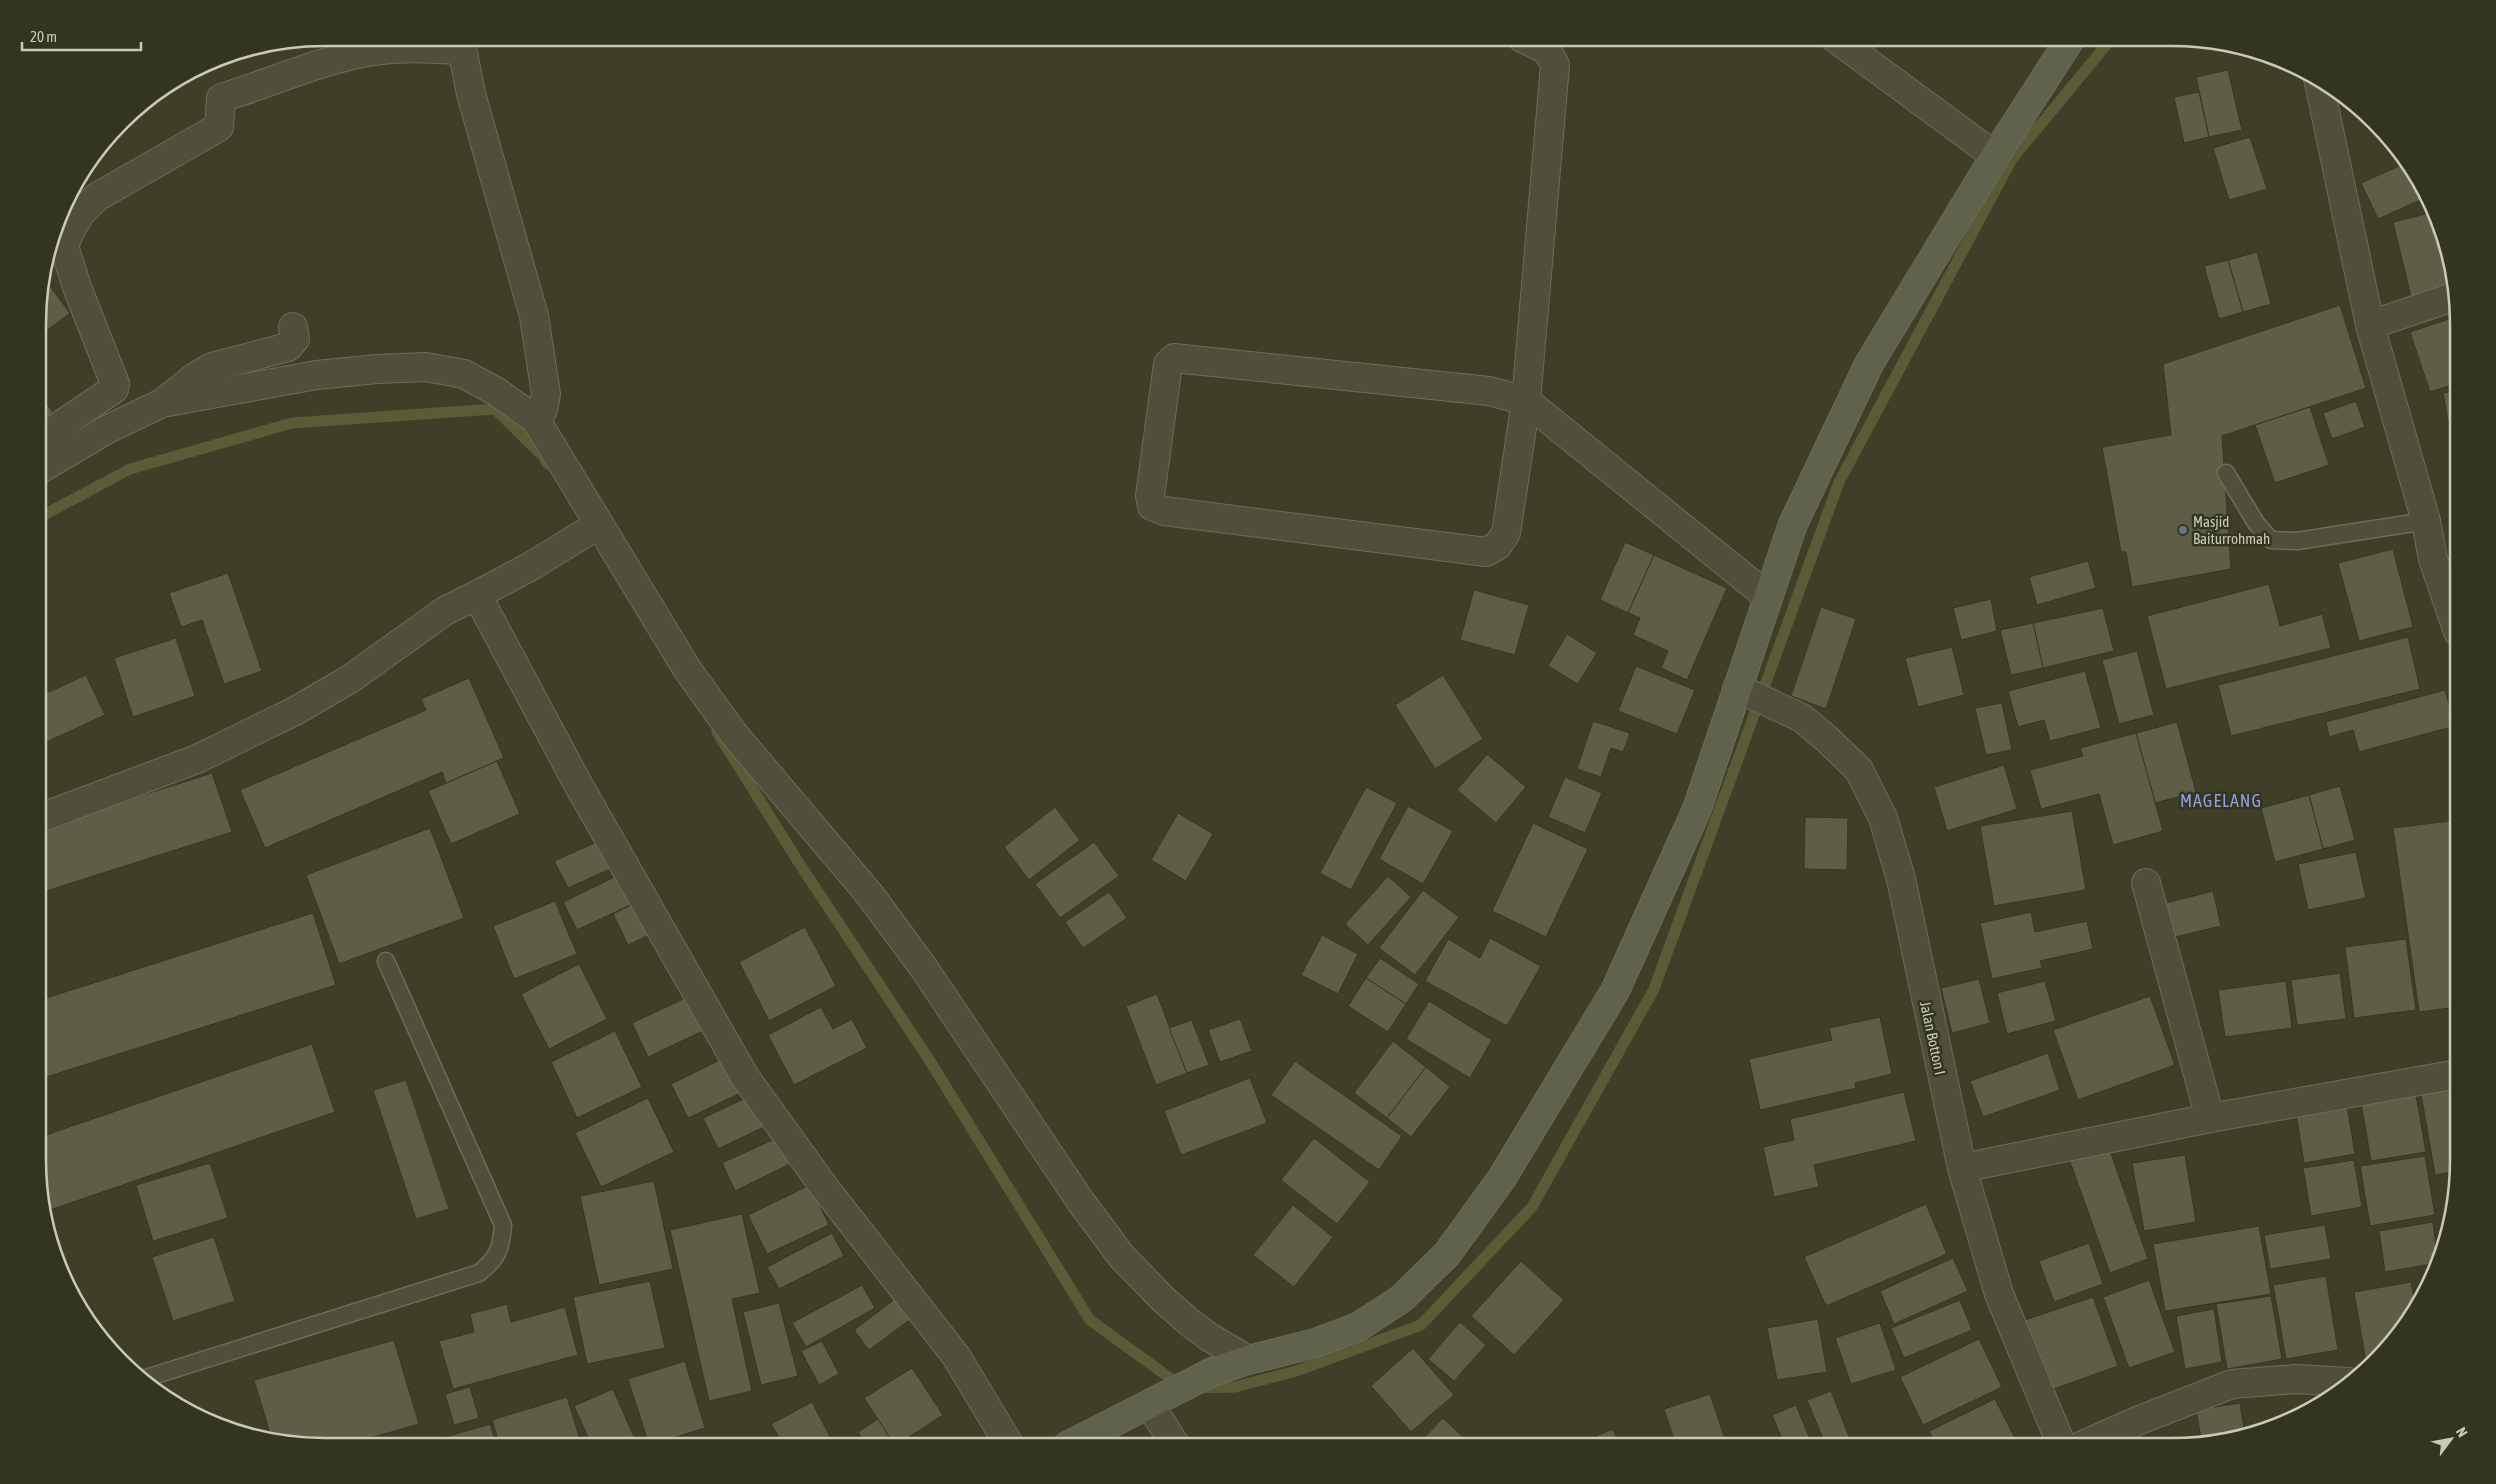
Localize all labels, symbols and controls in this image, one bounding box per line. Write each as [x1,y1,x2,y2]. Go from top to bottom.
scale bar [22,20,141,52]
text: 20 m [30,28,57,45]
place label: Masjid Baiturrohmah [2193,513,2270,547]
marker: Masjid Baiturrohmah [2177,524,2189,536]
district label: MAGELANG [2180,790,2262,811]
street label: Jalan Botton I [1917,1000,1949,1076]
north arrow [2426,1414,2476,1464]
text: N [2453,1424,2471,1440]

